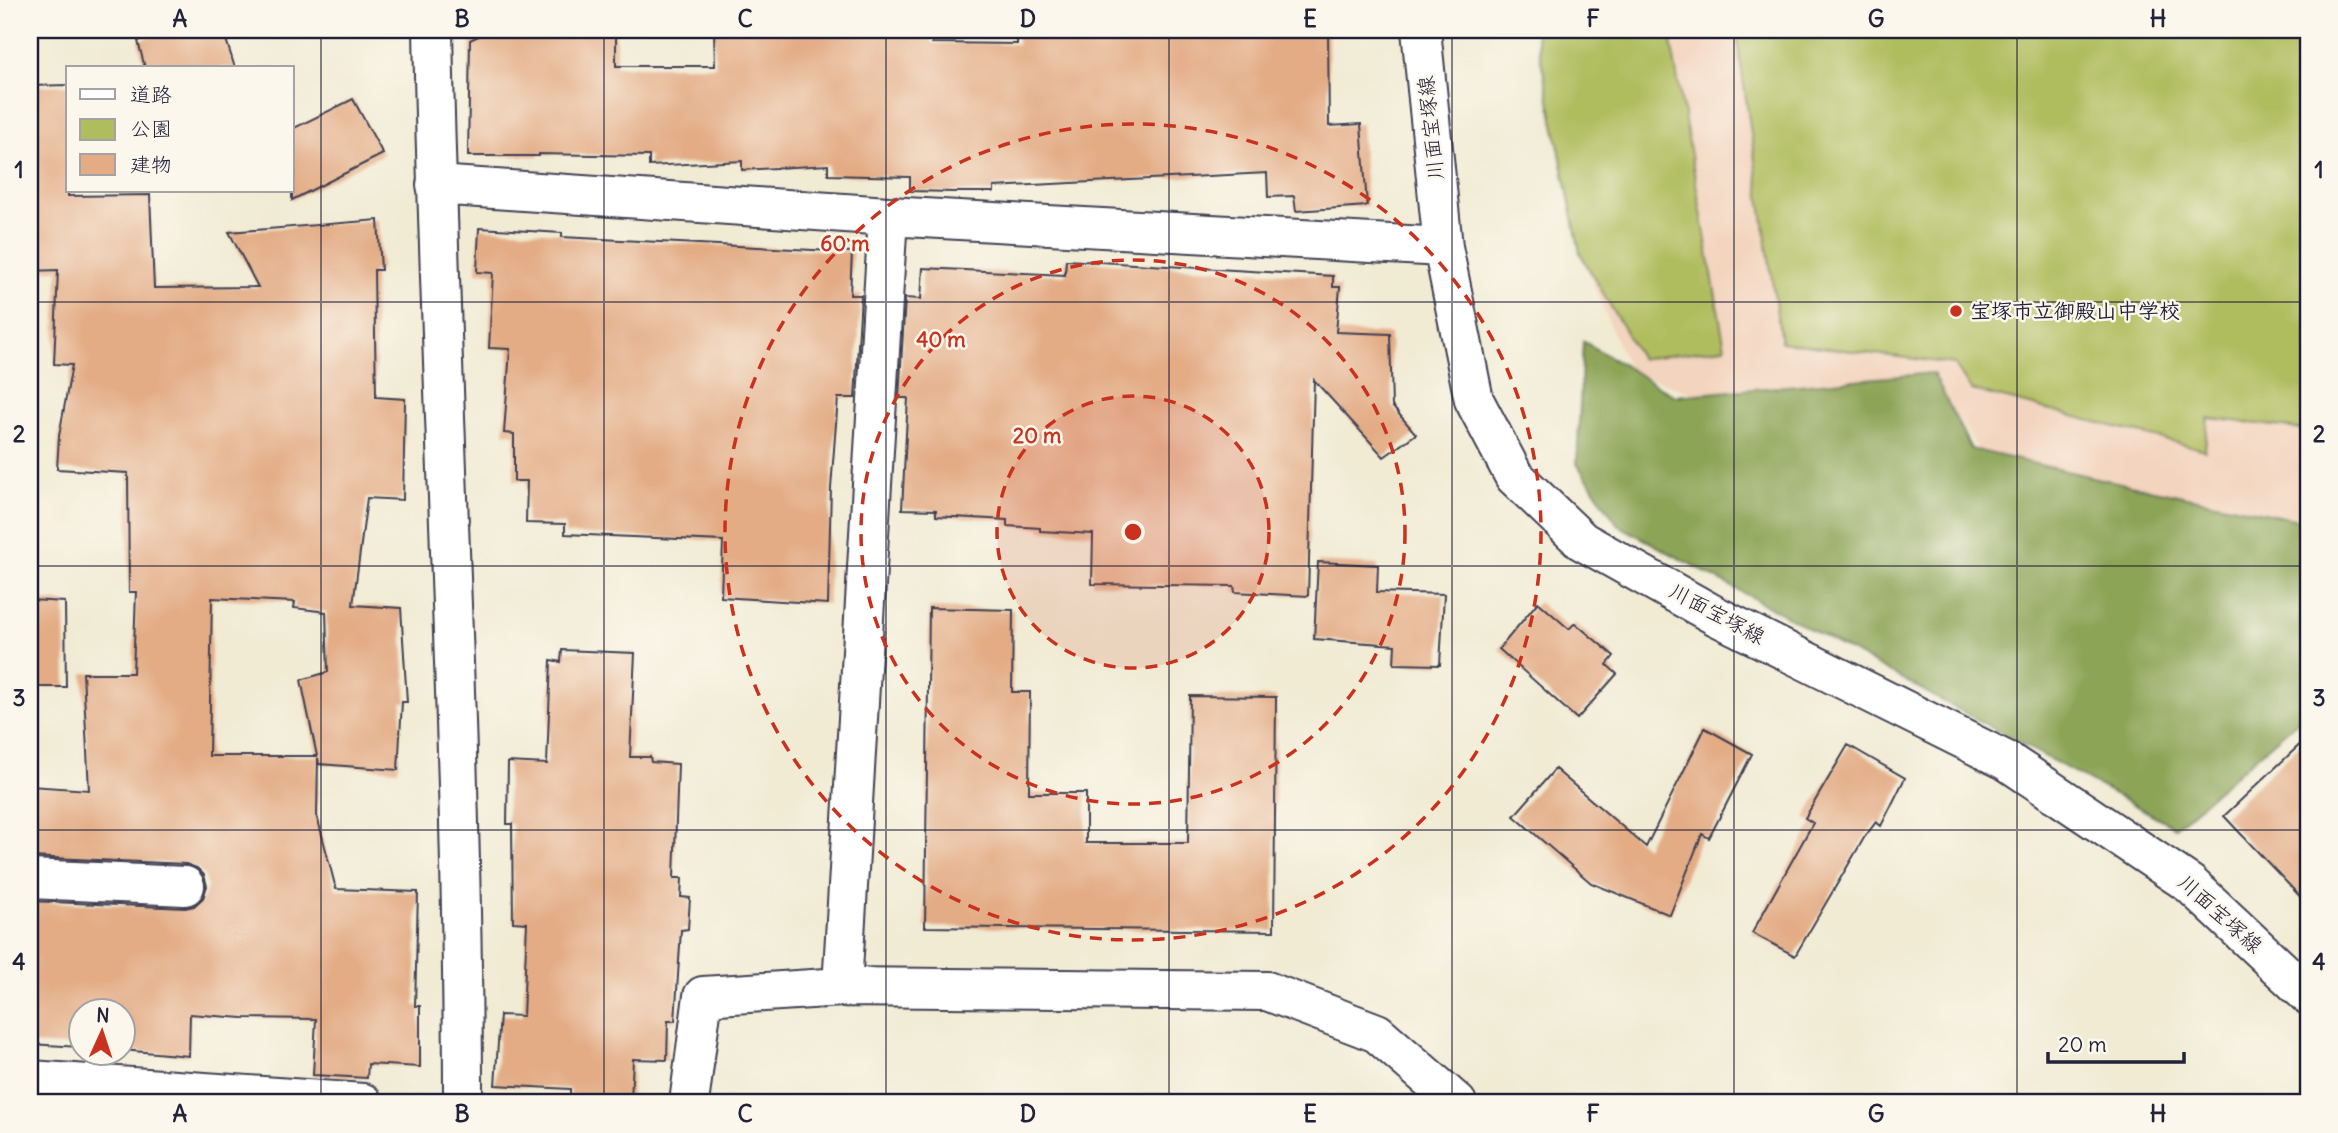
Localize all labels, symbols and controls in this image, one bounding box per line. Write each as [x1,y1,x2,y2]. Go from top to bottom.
text: A [173,4,188,33]
text: B [454,4,470,33]
text: C [737,4,753,33]
text: D [1020,4,1036,33]
text: E [1303,4,1317,33]
text: F [1586,4,1600,33]
text: G [1868,4,1884,33]
text: H [2150,4,2166,33]
legend [66,66,294,192]
street label: 川面宝塚線 [1412,74,1449,182]
text: 道路 [130,81,172,108]
text: 公園 [130,115,172,142]
text: 建物 [130,151,172,178]
text: 1 [14,155,24,184]
text: 1 [2314,155,2324,184]
text: 60 m [820,230,870,257]
place label: 宝塚市立御殿山中学校 [1970,297,2180,324]
marker: 宝塚市立御殿山中学校 [1948,303,1964,319]
text: 40 m [916,326,966,353]
text: 2 [13,419,26,448]
text: 2 [2313,419,2326,448]
text: 20 m [1013,422,1062,449]
centre of rings [1121,520,1145,544]
street label: 川面宝塚線 [1665,577,1770,650]
text: 3 [12,683,26,712]
text: 3 [2312,683,2326,712]
street label: 川面宝塚線 [2172,868,2268,959]
text: 4 [12,947,26,976]
text: 4 [2312,947,2326,976]
north arrow [66,996,136,1066]
text: N [96,1003,110,1027]
scale bar [2048,1021,2184,1065]
text: 20 m [2058,1031,2107,1058]
text: A [173,1099,188,1128]
text: B [454,1099,470,1128]
text: C [737,1099,753,1128]
text: D [1020,1099,1036,1128]
text: E [1303,1099,1317,1128]
text: F [1586,1099,1600,1128]
text: G [1868,1099,1884,1128]
text: H [2150,1099,2166,1128]

